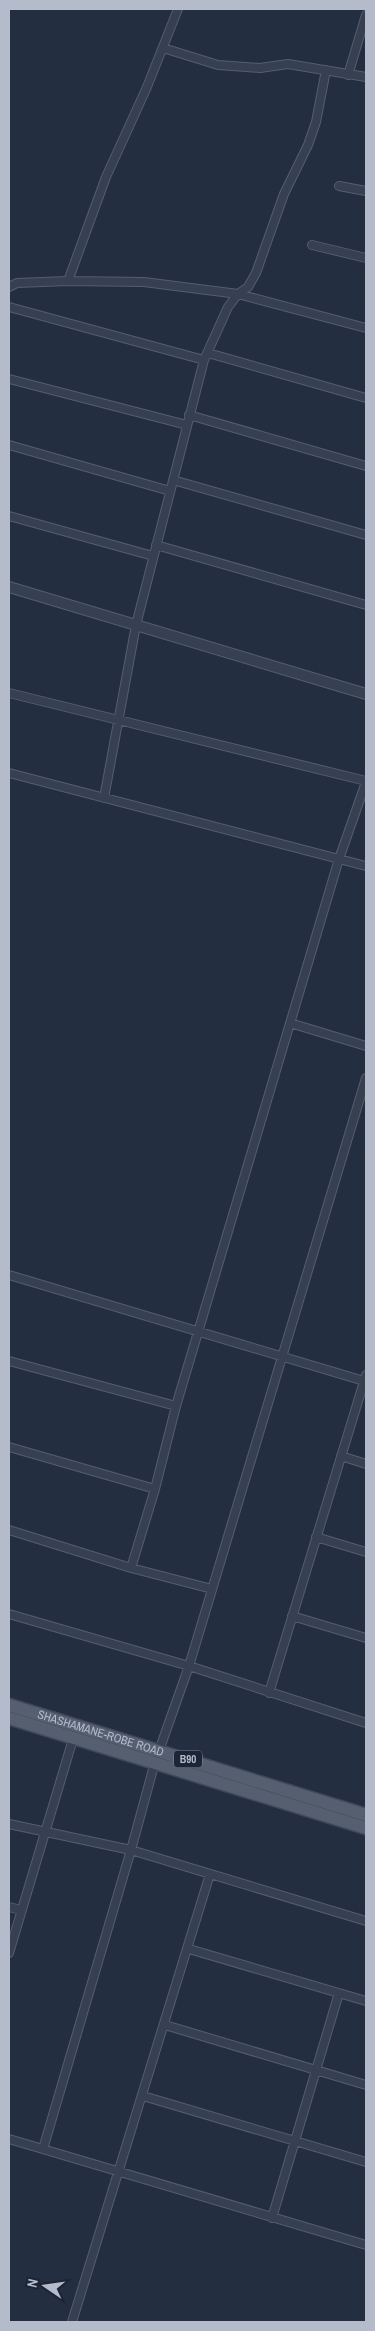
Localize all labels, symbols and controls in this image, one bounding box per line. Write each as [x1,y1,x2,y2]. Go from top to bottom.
street label: SHASHAMANE-ROBE ROAD [36,1706,166,1760]
road number: B90 [174,1750,202,1768]
north arrow [20,2261,70,2311]
text: N [23,2277,42,2289]

